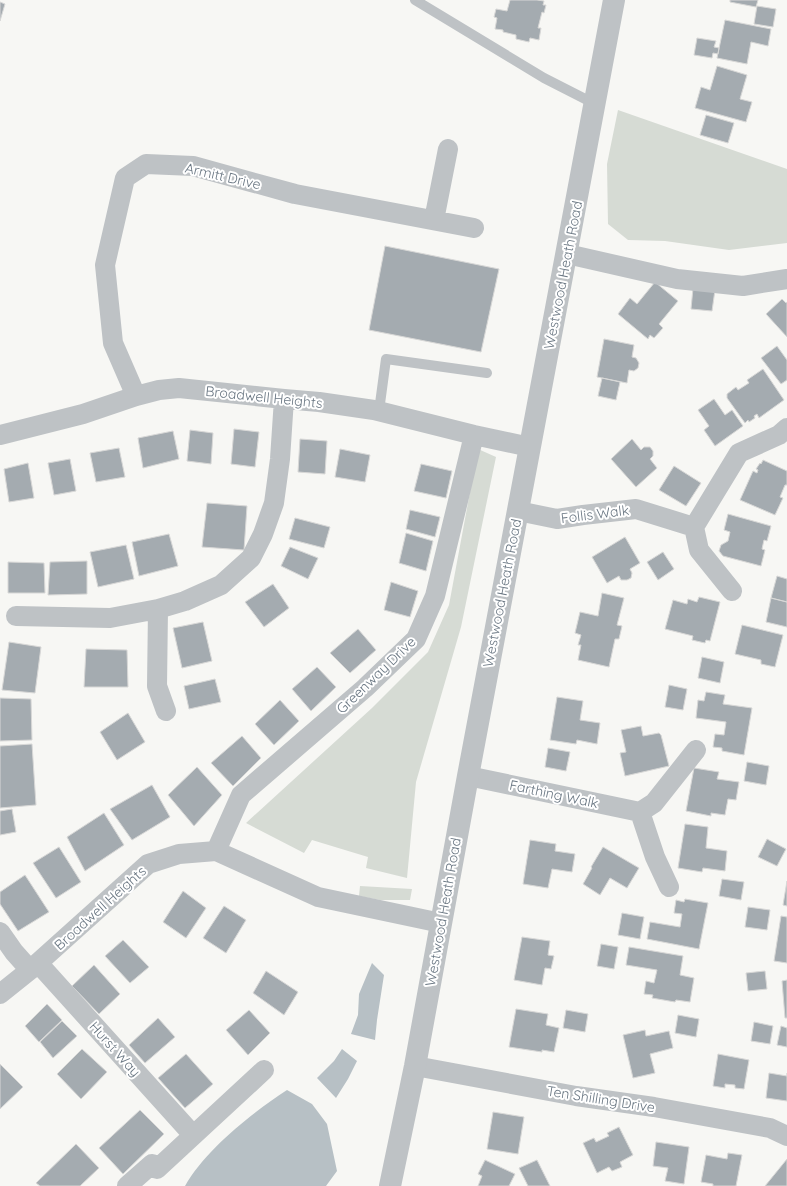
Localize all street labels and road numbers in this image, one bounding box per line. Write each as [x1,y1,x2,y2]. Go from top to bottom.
street label: Armitt Drive [183,159,263,193]
street label: Westwood Heath Road [540,199,586,351]
street label: Broadwell Heights [205,382,323,412]
street label: Follis Walk [560,501,630,527]
street label: Westwood Heath Road [479,517,525,669]
street label: Greenway Drive [333,633,419,717]
street label: Farthing Walk [508,776,600,812]
street label: Westwood Heath Road [421,836,465,988]
street label: Broadwell Heights [50,862,150,954]
street label: Hurst Way [85,1018,145,1080]
street label: Ten Shilling Drive [546,1082,656,1116]

